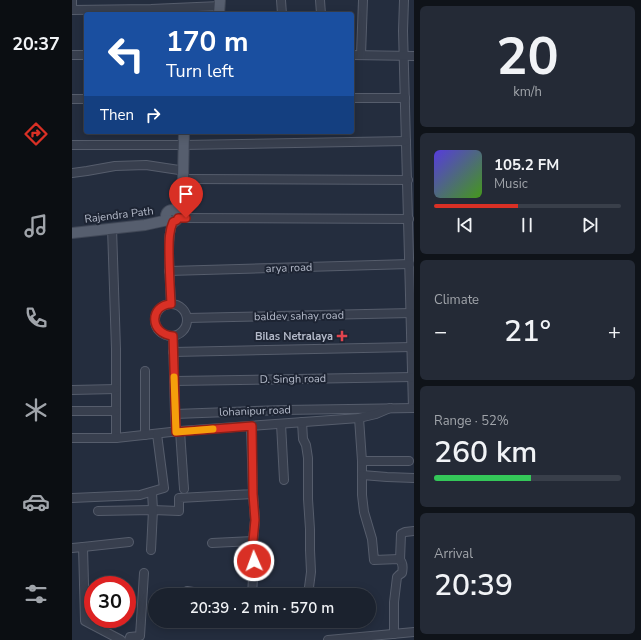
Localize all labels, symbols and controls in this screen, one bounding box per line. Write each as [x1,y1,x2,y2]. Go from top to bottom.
text: 20 [496,21,559,92]
text: 170 m [166,23,249,61]
icon: left [100,28,152,80]
text: 20:37 [12,32,60,56]
text: Turn left [166,59,234,83]
text: km/h [513,83,542,101]
icon: right [142,104,164,126]
text: Then [100,105,134,125]
icon: directions [22,120,50,148]
text: 105.2 FM [494,155,559,175]
text: Music [494,175,528,193]
pin [169,177,203,218]
icon: arrive [175,183,197,205]
street label: Rajendra Path [84,203,154,227]
icon: music [22,212,50,240]
icon: previous [454,214,476,236]
icon: pause [516,214,538,236]
icon: next [579,214,601,236]
street label: arya road [265,260,313,276]
text: Climate [434,291,479,309]
icon: phone [22,304,50,332]
street label: baldev sahay road [254,308,344,324]
text: 21° [504,311,551,352]
text: − [434,317,447,347]
text: + [608,317,621,347]
place label: Bilas Netralaya [255,329,333,344]
marker: Bilas Netralaya [336,330,348,342]
street label: D. Singh road [260,371,326,387]
icon: climate [22,396,50,424]
street label: lohanipur road [219,402,291,420]
text: Range · 52% [434,412,509,430]
text: 260 km [434,432,537,473]
icon: car [22,488,50,516]
position arrow [233,540,275,582]
text: Arrival [434,545,473,563]
text: 20:39 [434,565,513,606]
speed limit sign: 30 [84,576,136,628]
icon: filters [22,580,50,608]
text: 20:39 · 2 min · 570 m [190,598,334,618]

